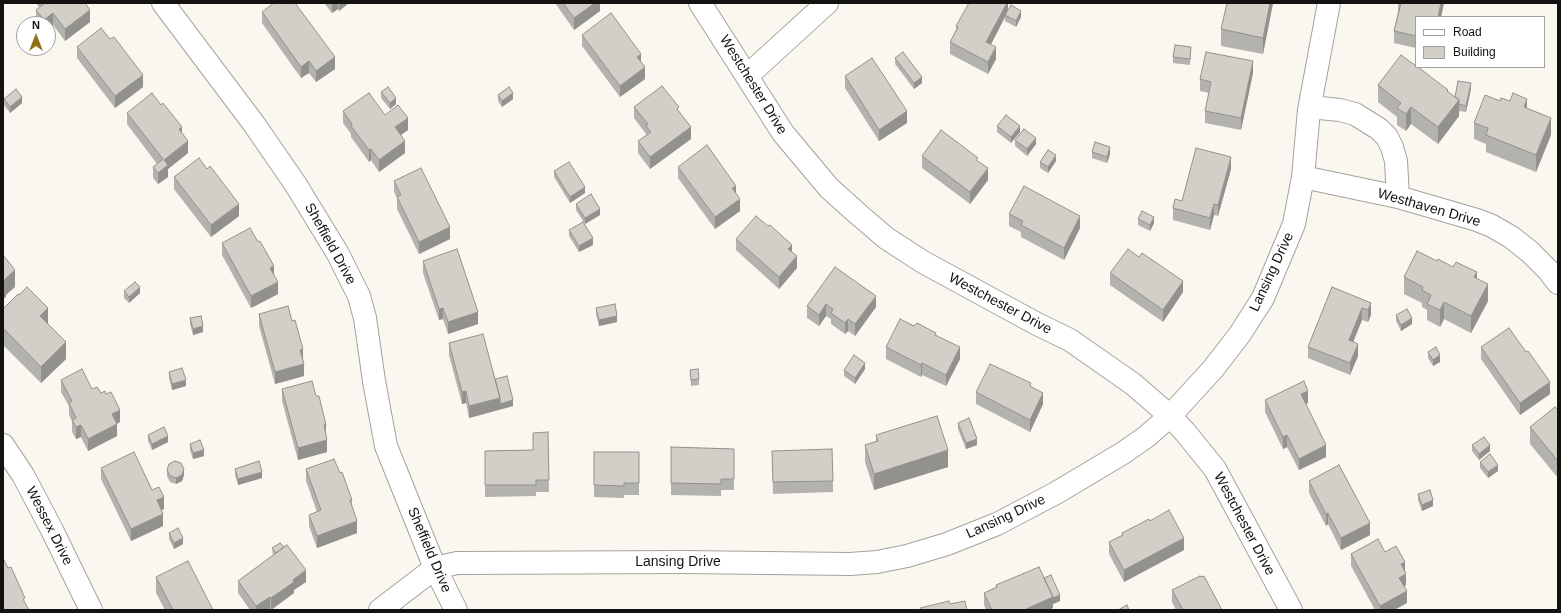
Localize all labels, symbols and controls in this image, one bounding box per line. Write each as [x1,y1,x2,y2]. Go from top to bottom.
north arrow [16,16,56,56]
legend [1415,16,1545,68]
text: N [32,19,40,31]
text: Road [1453,25,1482,39]
street label: Westchester Drive [716,32,790,138]
text: Building [1453,45,1496,59]
street label: Westhaven Drive [1376,185,1482,231]
street label: Sheffield Drive [301,200,359,288]
street label: Lansing Drive [1246,230,1298,314]
street label: Westchester Drive [946,270,1054,338]
street label: Westchester Drive [1210,470,1278,578]
street label: Wessex Drive [22,484,76,568]
street label: Lansing Drive [964,491,1048,543]
street label: Sheffield Drive [404,505,454,595]
street label: Lansing Drive [635,554,721,570]

